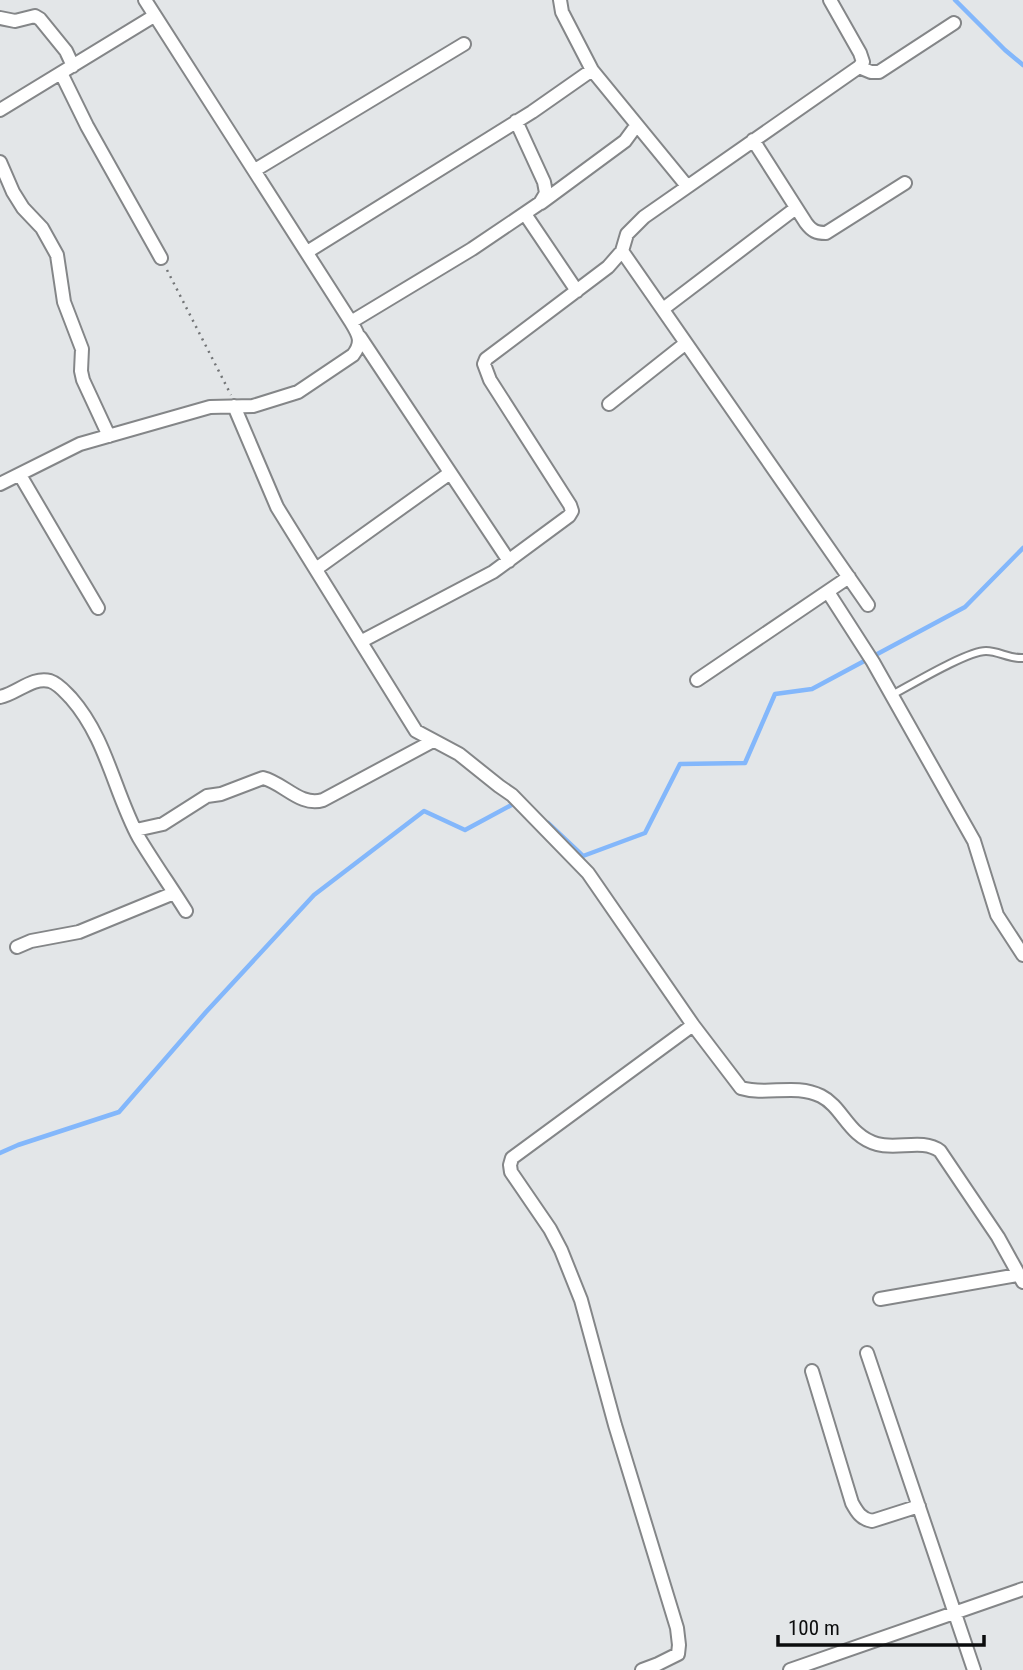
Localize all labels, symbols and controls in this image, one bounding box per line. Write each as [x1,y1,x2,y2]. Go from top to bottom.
scale bar [778,1604,984,1648]
text: 100 m [788,1616,840,1640]

